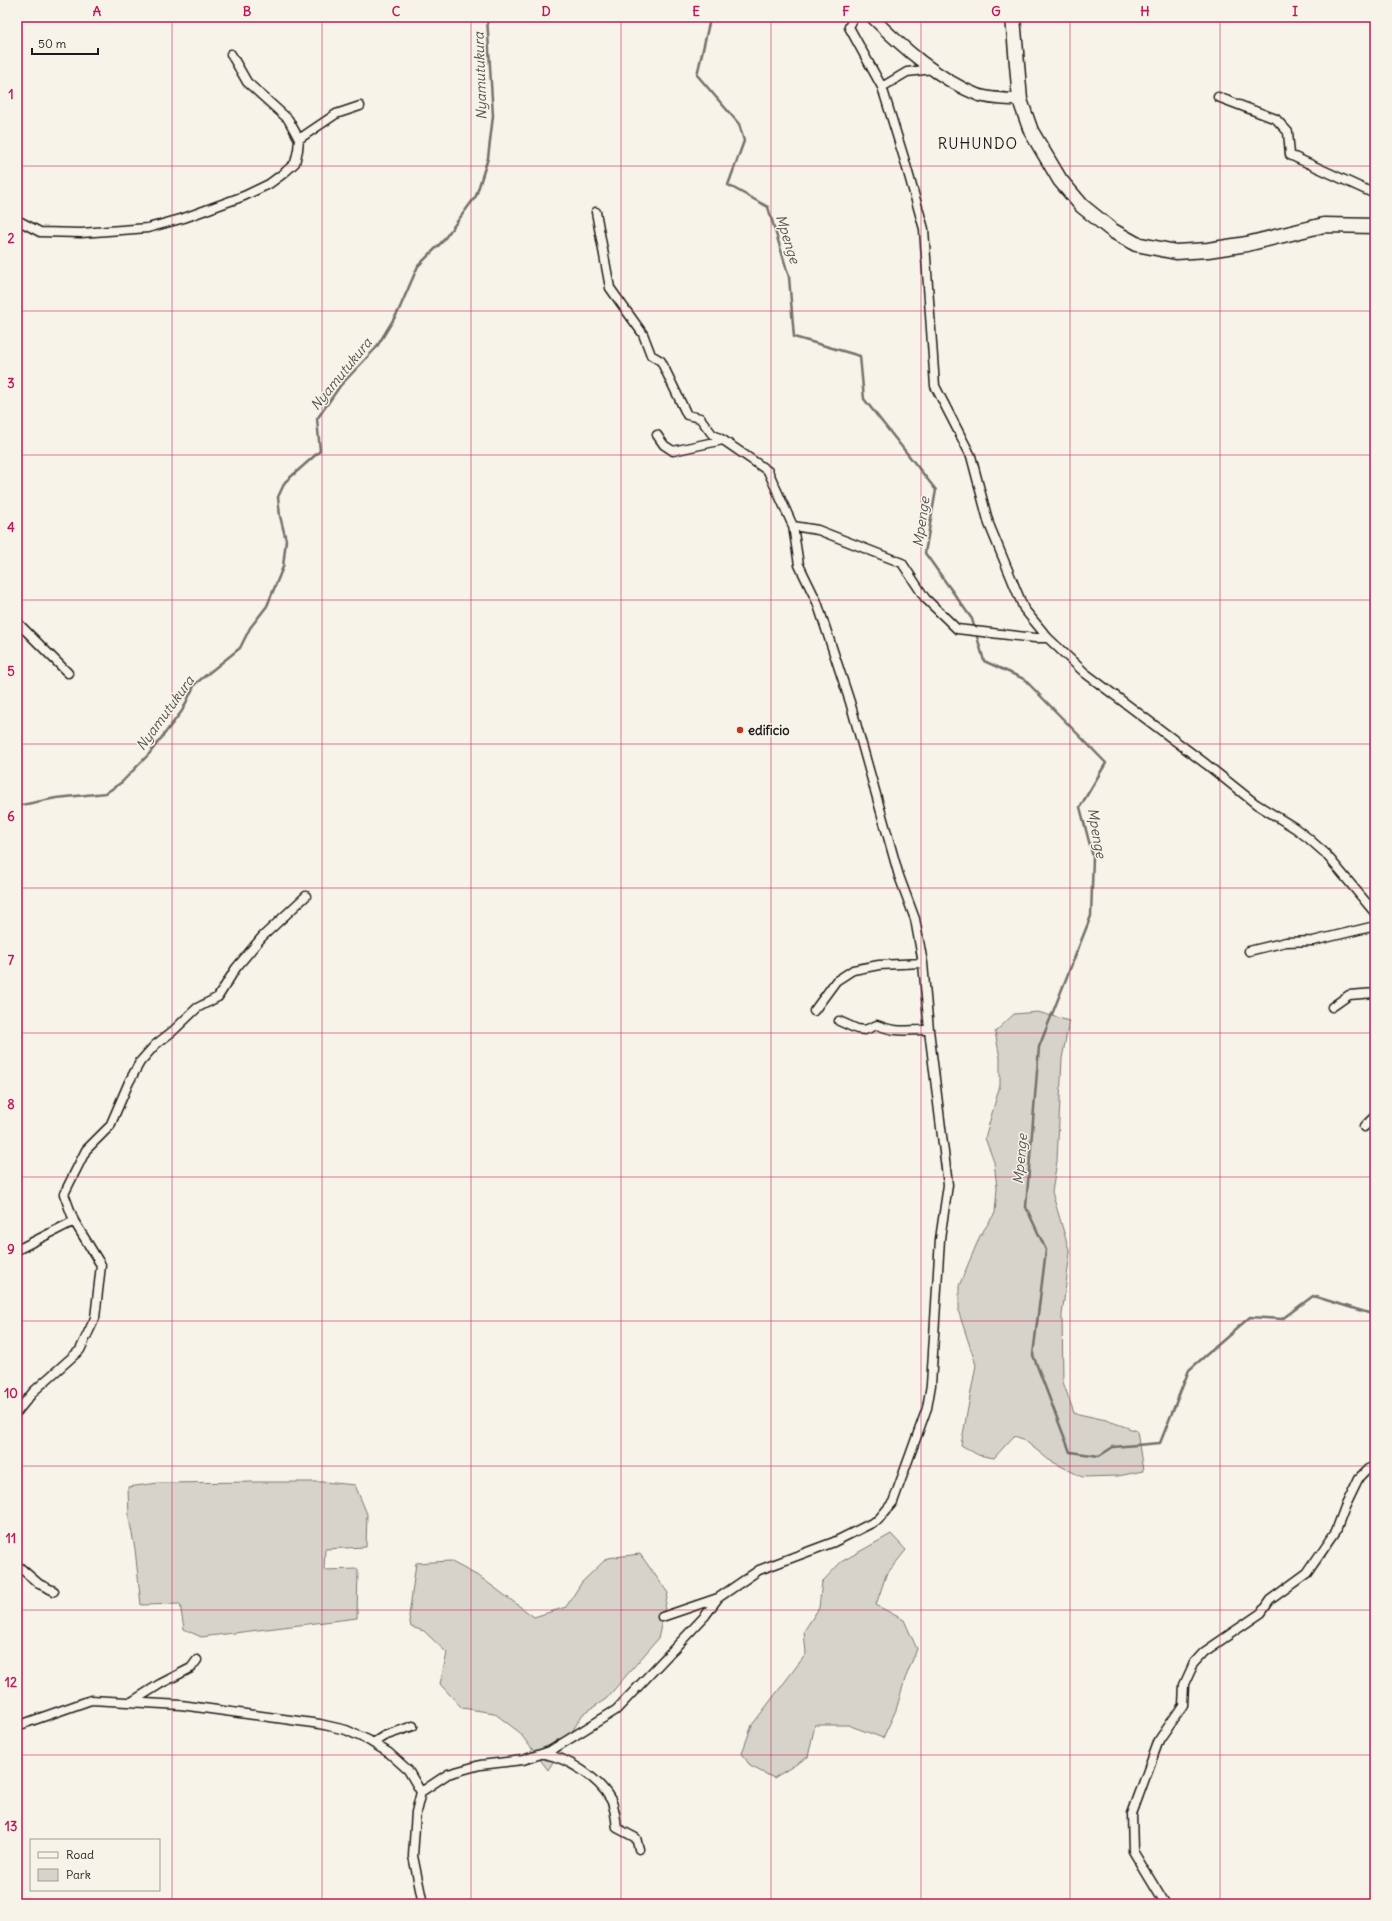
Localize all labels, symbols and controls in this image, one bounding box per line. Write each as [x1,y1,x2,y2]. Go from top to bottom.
text: A [93,3,102,20]
text: B [243,3,252,20]
text: C [392,3,401,20]
text: D [541,3,551,20]
text: E [692,3,700,20]
text: F [842,3,850,20]
text: G [991,3,1001,20]
text: H [1140,3,1150,20]
text: I [1292,3,1298,20]
scale bar [32,30,98,56]
water label: Nyamutukura [469,31,491,120]
text: 50 m [38,36,67,51]
text: 1 [8,86,14,103]
district label: RUHUNDO [938,134,1018,153]
water label: Mpenge [772,212,804,267]
text: 2 [7,230,15,247]
water label: Nyamutukura [306,333,376,414]
text: 3 [7,375,15,392]
water label: Mpenge [909,494,934,548]
text: 4 [7,519,15,536]
text: 5 [7,663,15,680]
water label: Nyamutukura [132,671,199,754]
place label: edificio [748,722,790,739]
marker: edificio [735,725,745,735]
water label: Mpenge [1084,807,1110,861]
text: 6 [7,808,15,825]
text: 7 [8,952,15,969]
text: 8 [7,1096,15,1113]
water label: Mpenge [1009,1132,1031,1185]
text: 9 [7,1241,15,1258]
text: 10 [4,1385,18,1402]
text: 11 [6,1530,16,1547]
text: 12 [5,1674,17,1691]
text: 13 [5,1818,17,1835]
legend [30,1839,160,1891]
text: Road [66,1847,94,1862]
text: Park [66,1867,91,1882]

